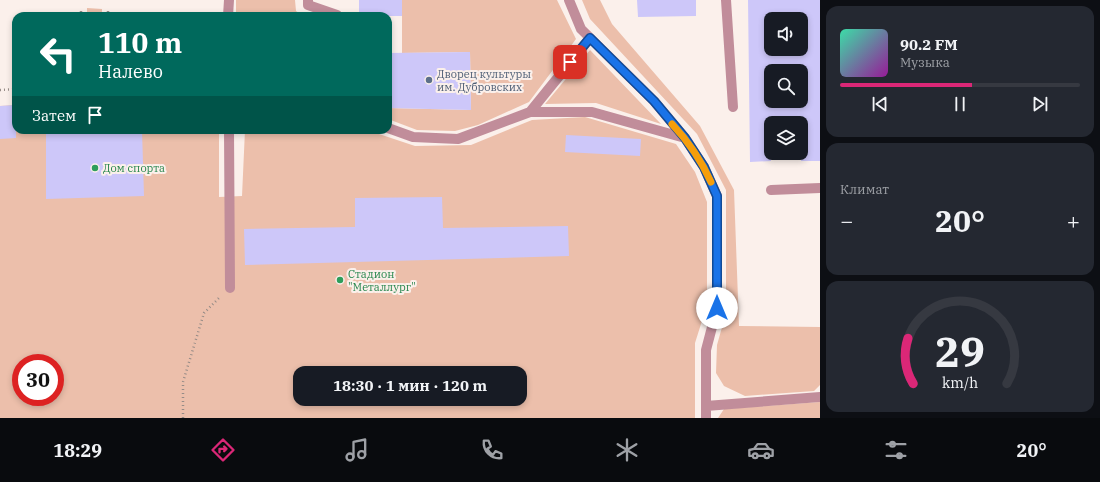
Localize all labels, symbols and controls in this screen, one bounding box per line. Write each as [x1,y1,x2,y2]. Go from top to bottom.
map controls [764,12,808,160]
button: sound [764,12,808,56]
text: 110 m [98,24,182,61]
icon: left [32,28,84,80]
text: 90.2 FM [900,35,958,54]
pin [553,45,587,79]
icon: arrive [559,51,581,73]
text: Музыка [900,54,950,71]
text: Налево [98,60,163,83]
button: search [764,64,808,108]
place label: Дворец культуры им. Дубровских [437,67,531,94]
marker: Дворец культуры им. Дубровских [424,75,434,85]
icon: previous [869,93,891,115]
icon: pause [949,93,971,115]
icon: next [1029,93,1051,115]
icon: arrive [84,104,106,126]
text: Затем [32,106,76,125]
button: layers [764,116,808,160]
place label: Дом спорта [103,161,165,175]
marker: Дом спорта [90,163,100,173]
text: Климат [840,181,889,198]
text: 20° [935,201,985,240]
text: − [840,206,853,235]
text: + [1067,206,1080,235]
place label: Стадион "Металлург" [348,267,416,294]
marker: Стадион "Металлург" [335,275,345,285]
position arrow [696,287,738,329]
text: 29 [935,324,985,378]
speed limit sign: 30 [12,354,64,406]
text: km/h [942,373,978,392]
text: 18:30 · 1 мин · 120 m [333,376,487,395]
icon: directions [209,436,237,464]
icon: music [343,436,371,464]
icon: phone [478,436,506,464]
icon: climate [613,436,641,464]
icon: car [747,436,775,464]
icon: filters [882,436,910,464]
text: 18:29 [53,439,102,462]
text: 20° [1017,439,1047,462]

